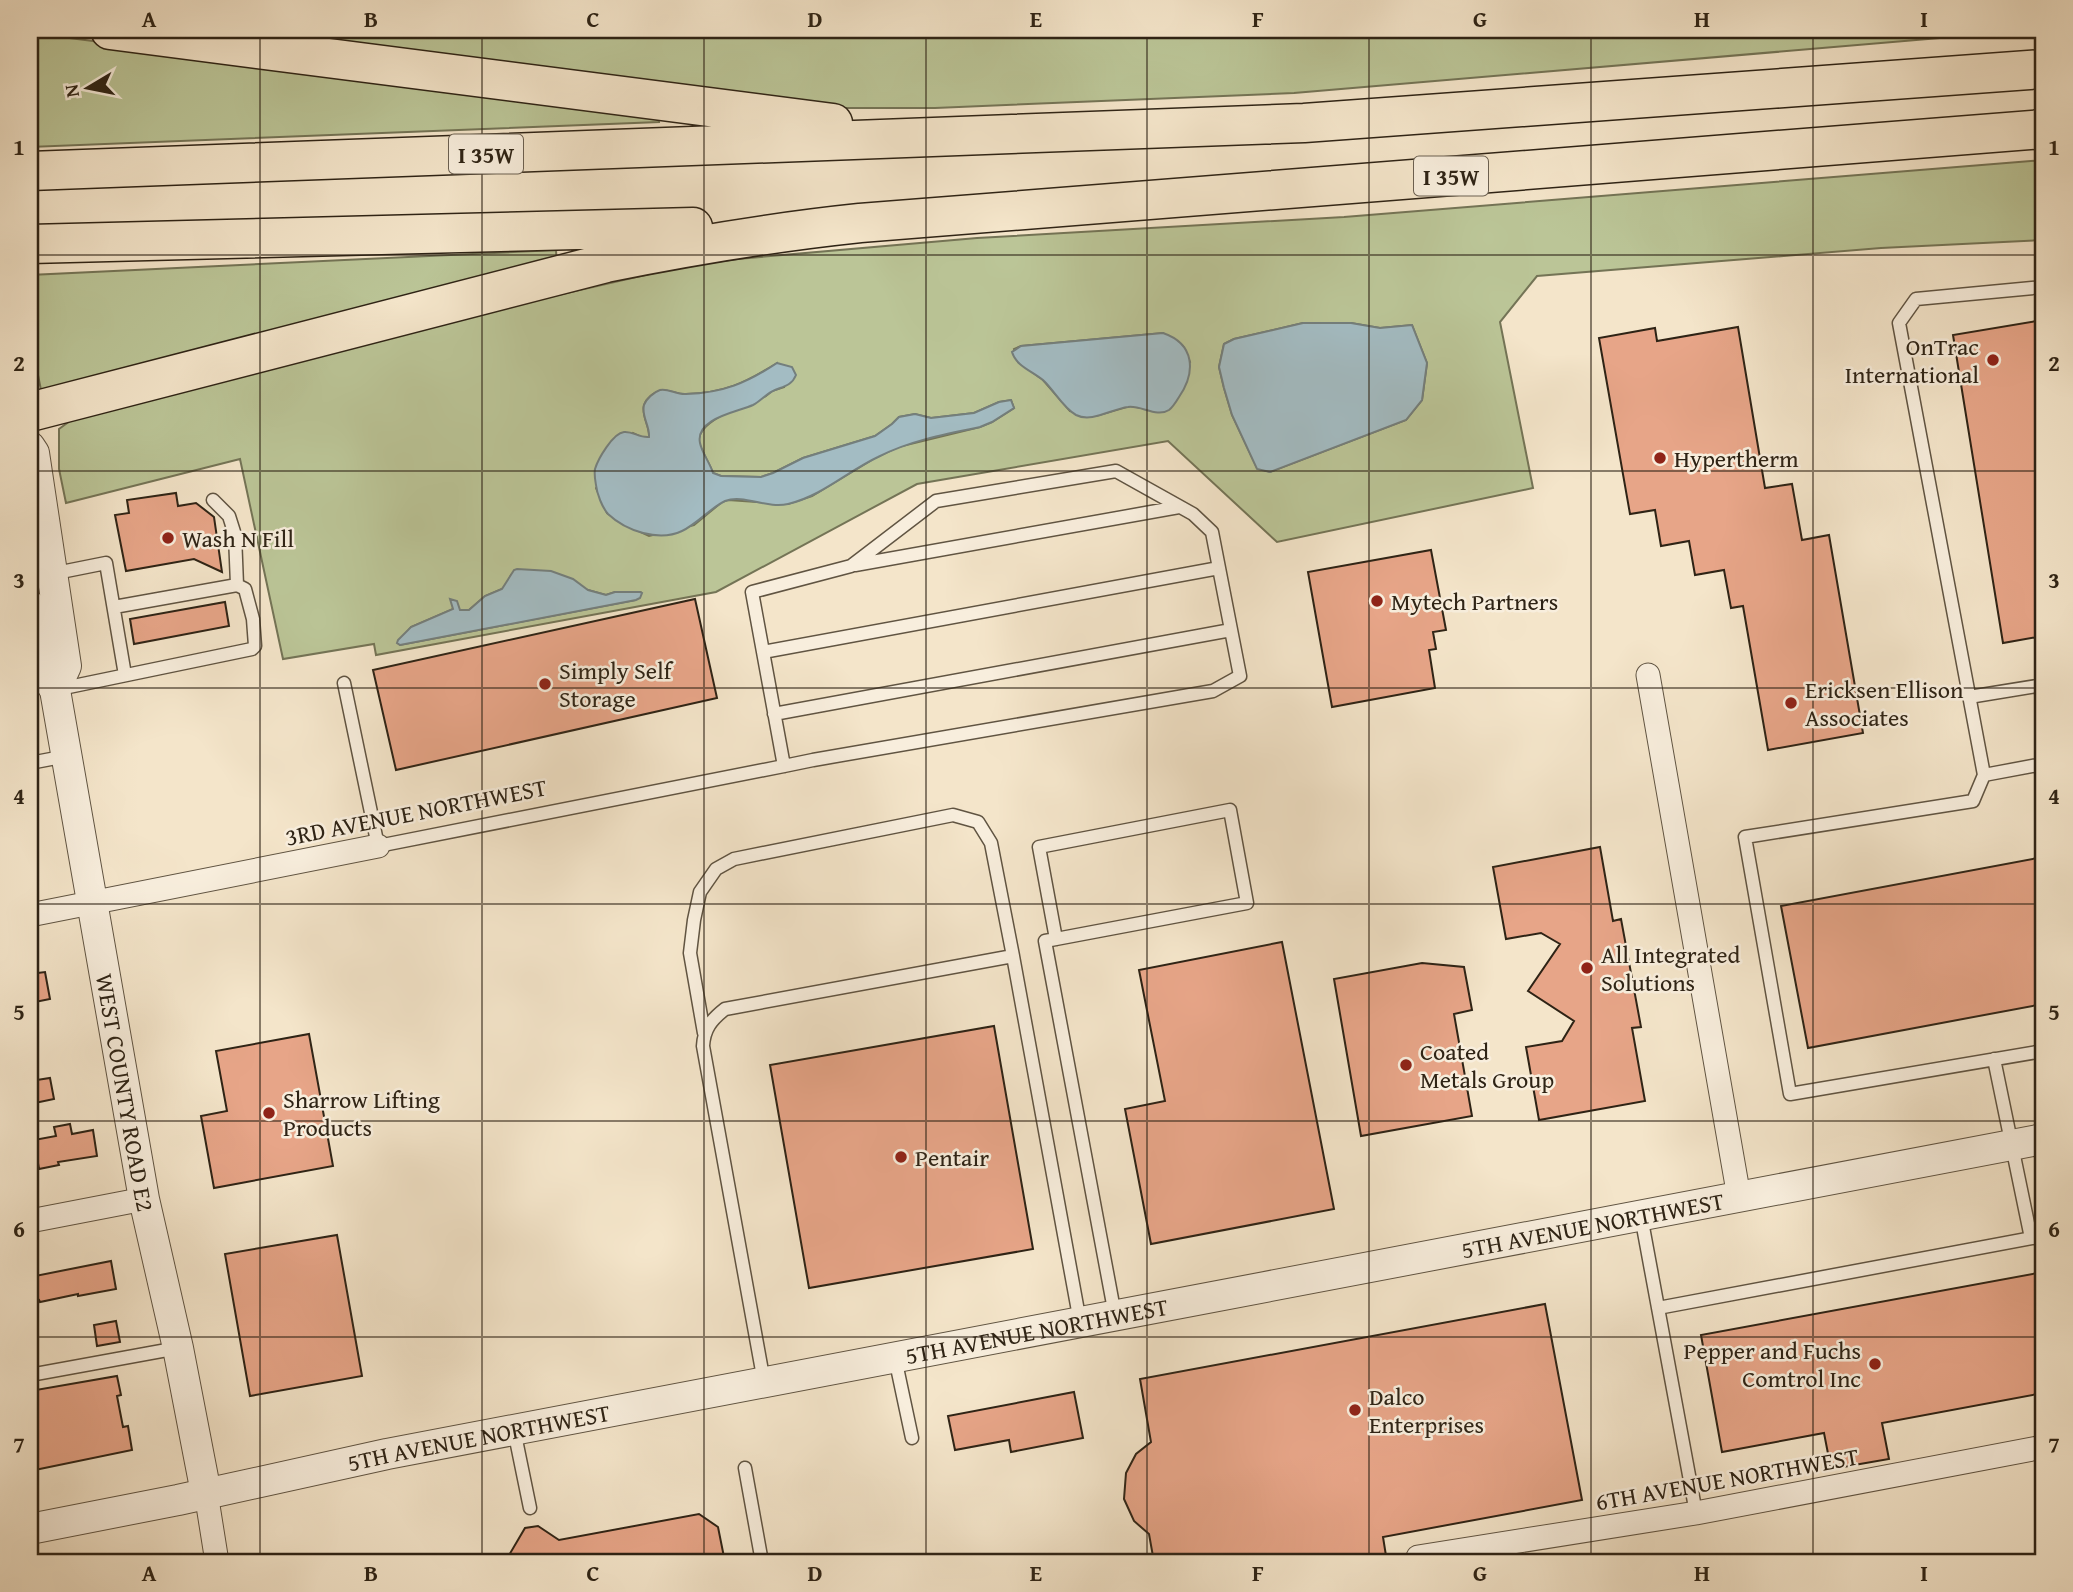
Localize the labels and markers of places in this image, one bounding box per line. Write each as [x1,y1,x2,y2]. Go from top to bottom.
place label: OnTrac International [1845,329,1979,392]
marker: OnTrac International [1985,352,2001,368]
place label: Hypertherm [1674,441,1799,476]
marker: Hypertherm [1652,450,1668,466]
place label: Wash N Fill [182,521,294,556]
marker: Wash N Fill [160,530,176,546]
place label: Mytech Partners [1391,584,1558,619]
marker: Mytech Partners [1369,593,1385,609]
place label: Simply Self Storage [559,653,674,716]
place label: Ericksen Ellison Associates [1805,672,1964,735]
marker: Simply Self Storage [537,676,553,692]
marker: Ericksen Ellison Associates [1783,695,1799,711]
place label: All Integrated Solutions [1601,937,1741,1000]
marker: All Integrated Solutions [1579,960,1595,976]
place label: Coated Metals Group [1420,1034,1554,1097]
marker: Coated Metals Group [1398,1057,1414,1073]
place label: Sharrow Lifting Products [283,1082,440,1145]
marker: Sharrow Lifting Products [261,1105,277,1121]
place label: Pentair [915,1140,989,1175]
marker: Pentair [893,1149,909,1165]
place label: Pepper and Fuchs Comtrol Inc [1684,1333,1861,1396]
marker: Pepper and Fuchs Comtrol Inc [1867,1356,1883,1372]
place label: Dalco Enterprises [1369,1379,1484,1442]
marker: Dalco Enterprises [1347,1402,1363,1418]

